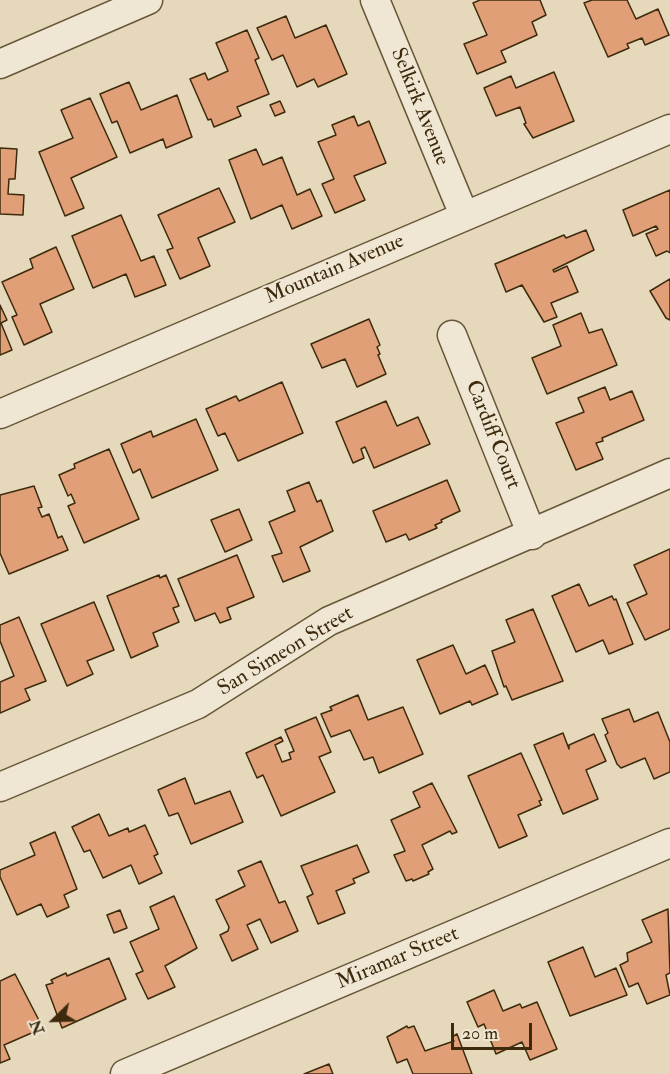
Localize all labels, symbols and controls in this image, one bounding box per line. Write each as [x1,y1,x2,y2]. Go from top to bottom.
street label: Selkirk Avenue [384,45,454,169]
street label: Mountain Avenue [262,229,408,311]
street label: Cardiff Court [459,377,525,493]
street label: San Simeon Street [214,602,358,702]
street label: Miramar Street [333,922,463,996]
north arrow [24,990,84,1050]
scale bar [454,1011,535,1049]
text: N [25,1017,49,1038]
text: 20 m [462,1022,498,1045]

